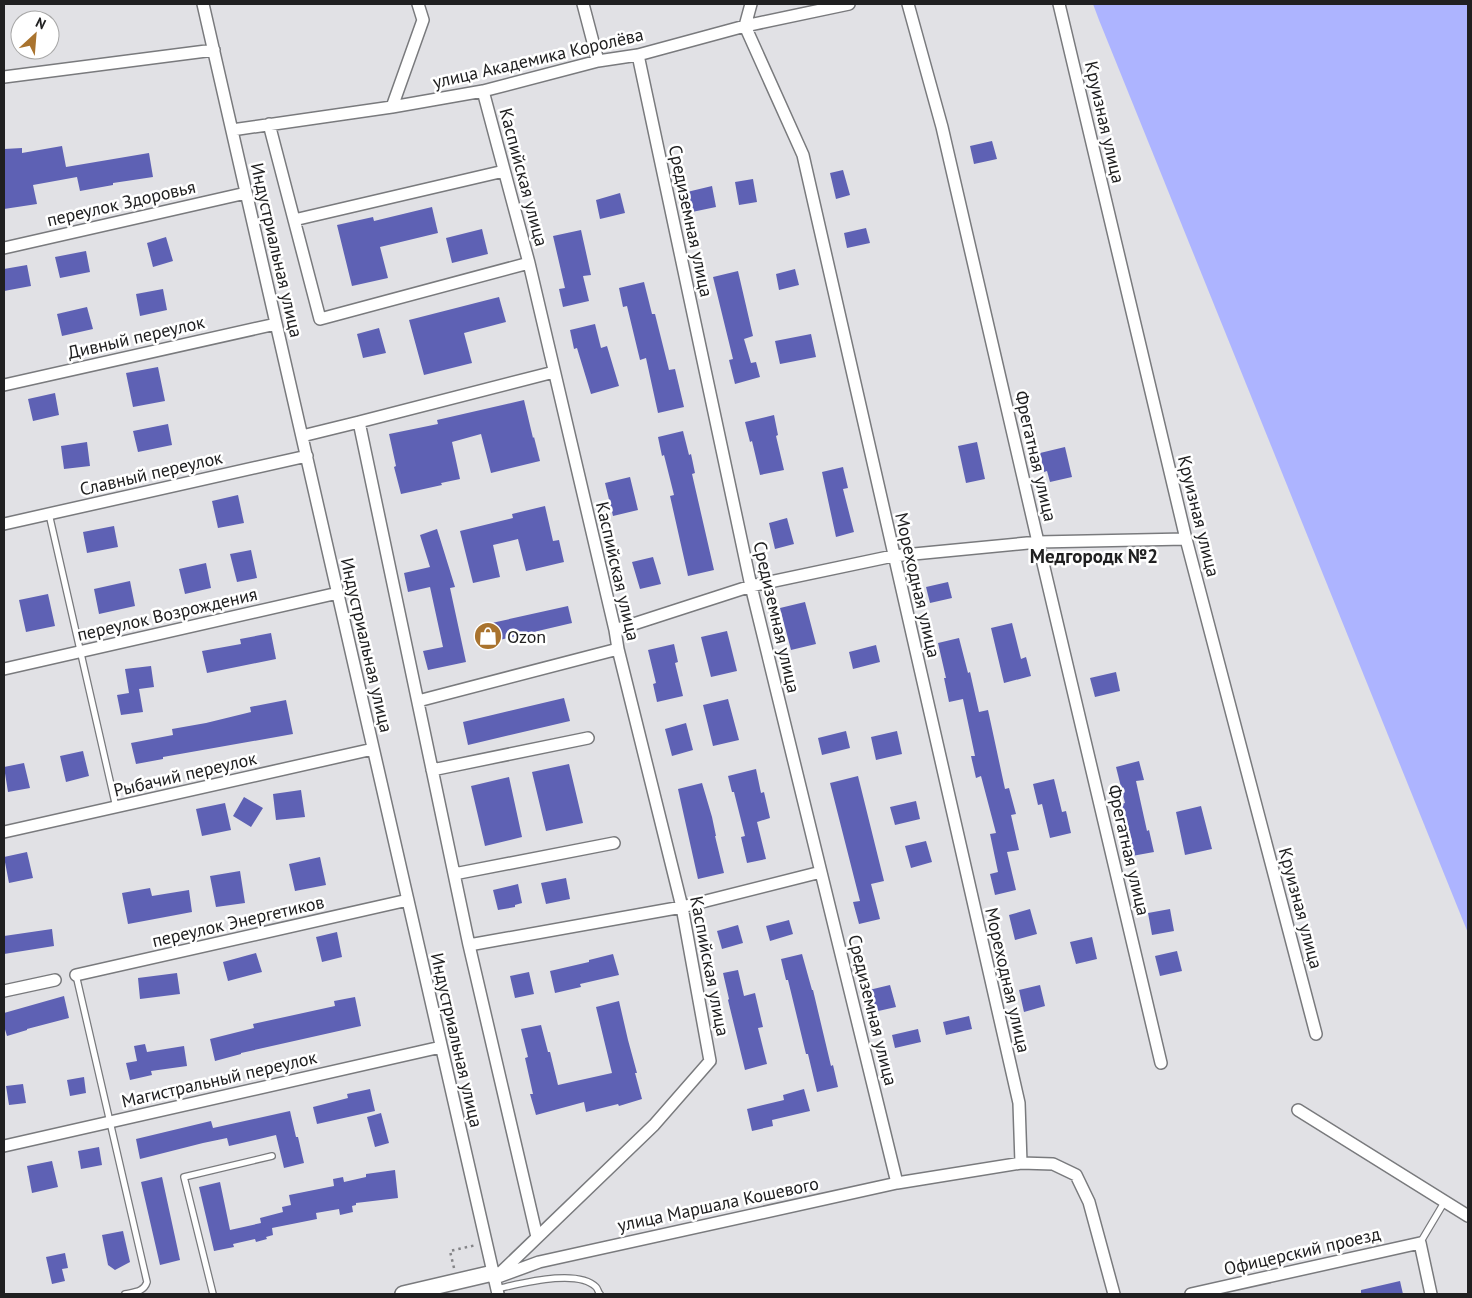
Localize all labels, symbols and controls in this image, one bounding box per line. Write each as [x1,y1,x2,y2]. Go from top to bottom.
north arrow [10,10,60,60]
text: N [33,13,49,33]
street label: улица Академика Королёва [430,23,646,93]
street label: Круизная улица [1080,59,1130,185]
street label: Каспийская улица [494,105,554,249]
street label: Средиземная улица [664,143,718,299]
street label: Индустриальная улица [246,160,308,340]
street label: переулок Здоровья [44,175,198,231]
street label: Дивный переулок [65,310,207,364]
street label: Фрегатная улица [1010,388,1062,524]
street label: Славный переулок [77,445,225,501]
street label: Круизная улица [1173,453,1225,579]
street label: Каспийская улица [591,499,645,643]
street label: Мореходная улица [890,510,946,660]
street label: Средиземная улица [748,539,806,695]
district label: Медгородк №2 [1030,544,1158,568]
street label: Индустриальная улица [336,555,398,735]
street label: переулок Возрождения [75,582,259,646]
shop icon: Ozon [473,621,503,651]
place label: Ozon [507,625,546,648]
street label: Рыбачий переулок [111,746,259,802]
street label: Фрегатная улица [1103,782,1155,918]
street label: Круизная улица [1274,845,1328,971]
street label: переулок Энергетиков [150,890,326,952]
street label: Каспийская улица [685,894,735,1038]
street label: Мореходная улица [980,905,1036,1055]
street label: Средиземная улица [843,932,903,1088]
street label: Индустриальная улица [426,950,488,1130]
street label: Магистральный переулок [119,1045,319,1113]
street label: улица Маршала Кошевого [615,1171,821,1237]
street label: Офицерский проезд [1221,1222,1383,1280]

